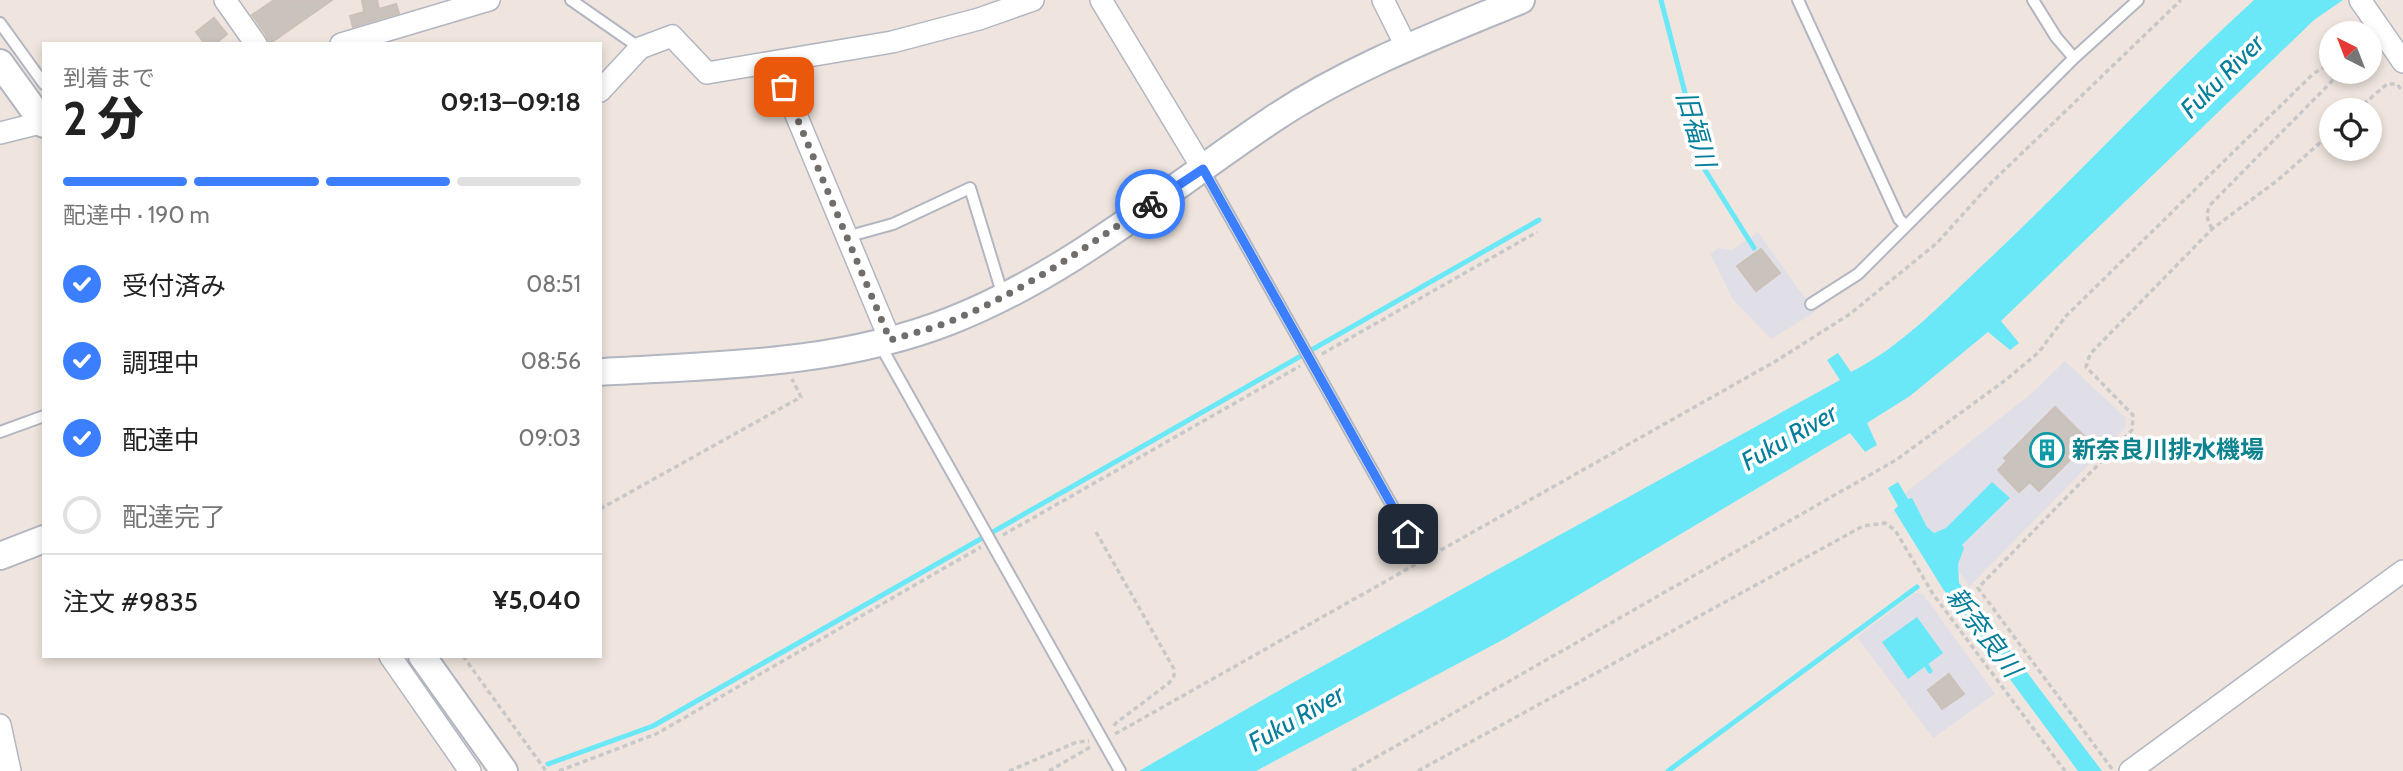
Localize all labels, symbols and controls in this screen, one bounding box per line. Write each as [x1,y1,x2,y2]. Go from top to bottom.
north arrow [2319,21,2382,84]
map controls [2319,21,2382,161]
water label: Fuku River [2173,27,2271,125]
pin [754,57,814,117]
text: 到着まで [63,64,155,92]
icon: bag [765,68,803,106]
text: 09:13–09:18 [440,86,581,118]
water label: 旧福川 [1670,87,1723,174]
text: 2 分 [63,91,144,147]
button: locate [2319,98,2382,161]
courier [1115,169,1185,239]
icon: bike [1131,185,1169,223]
text: 配達中 · 190 m [63,201,210,229]
icon: check [63,265,101,303]
text: 受付済み [122,270,226,302]
text: 08:51 [526,270,581,298]
icon: check [63,342,101,380]
text: 調理中 [122,347,200,379]
text: 08:56 [521,347,581,375]
water label: Fuku River [1735,396,1844,477]
icon: check [63,419,101,457]
text: 配達中 [122,424,200,456]
text: 09:03 [519,424,581,452]
building icon: 新奈良川排水機場 [2028,431,2066,469]
place label: 新奈良川排水機場 [2072,435,2264,464]
text: 配達完了 [122,501,226,533]
pin [1378,504,1438,564]
icon: home [1389,515,1427,553]
water label: 新奈良川 [1940,581,2030,686]
text: ¥5,040 [493,584,581,616]
text: 注文 #9835 [63,586,198,618]
water label: Fuku River [1242,677,1351,758]

